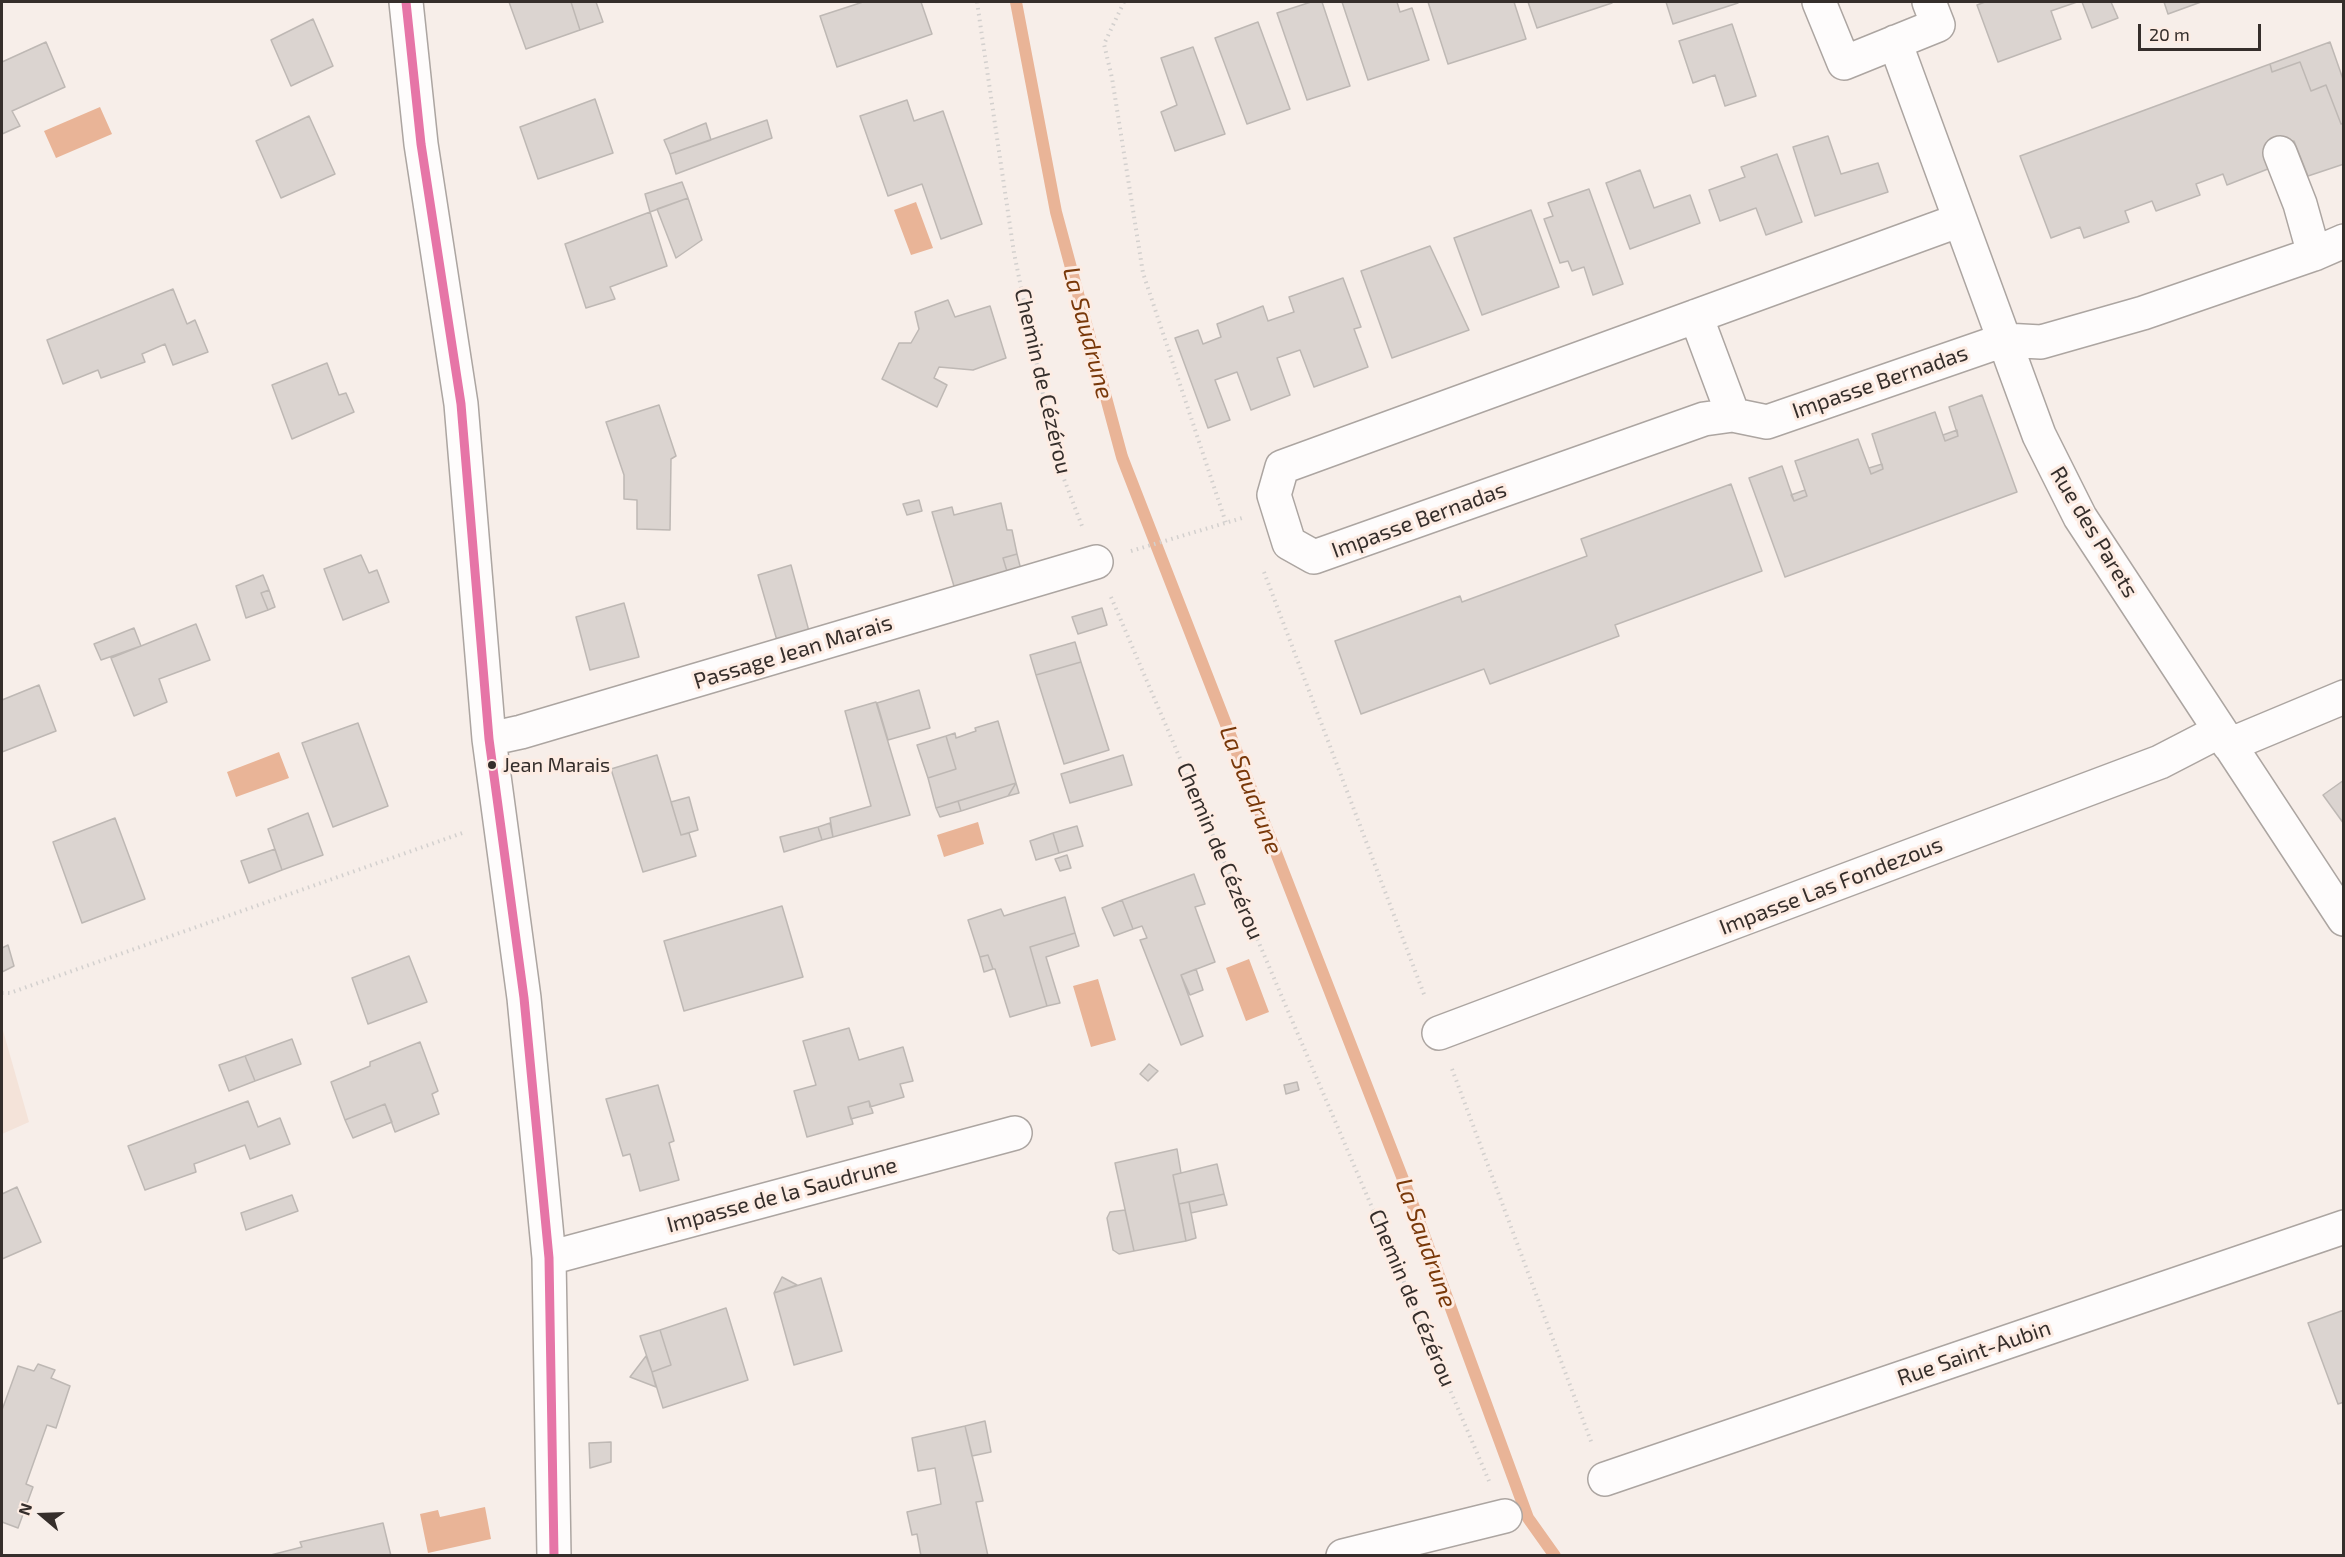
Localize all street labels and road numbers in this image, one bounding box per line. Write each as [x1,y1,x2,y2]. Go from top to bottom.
street label: Chemin de Cézérou [1009,286,1077,476]
street label: Impasse Bernadas [1789,340,1971,424]
street label: Rue des Parets [2045,462,2143,602]
street label: Impasse Bernadas [1328,476,1510,564]
street label: Passage Jean Marais [691,609,895,695]
street label: Chemin de Cézérou [1171,758,1269,944]
street label: Impasse Las Fondezous [1716,831,1946,941]
street label: Impasse de la Saudrune [664,1152,900,1238]
street label: Chemin de Cézérou [1363,1205,1461,1391]
street label: Rue Saint-Aubin [1894,1314,2054,1392]

